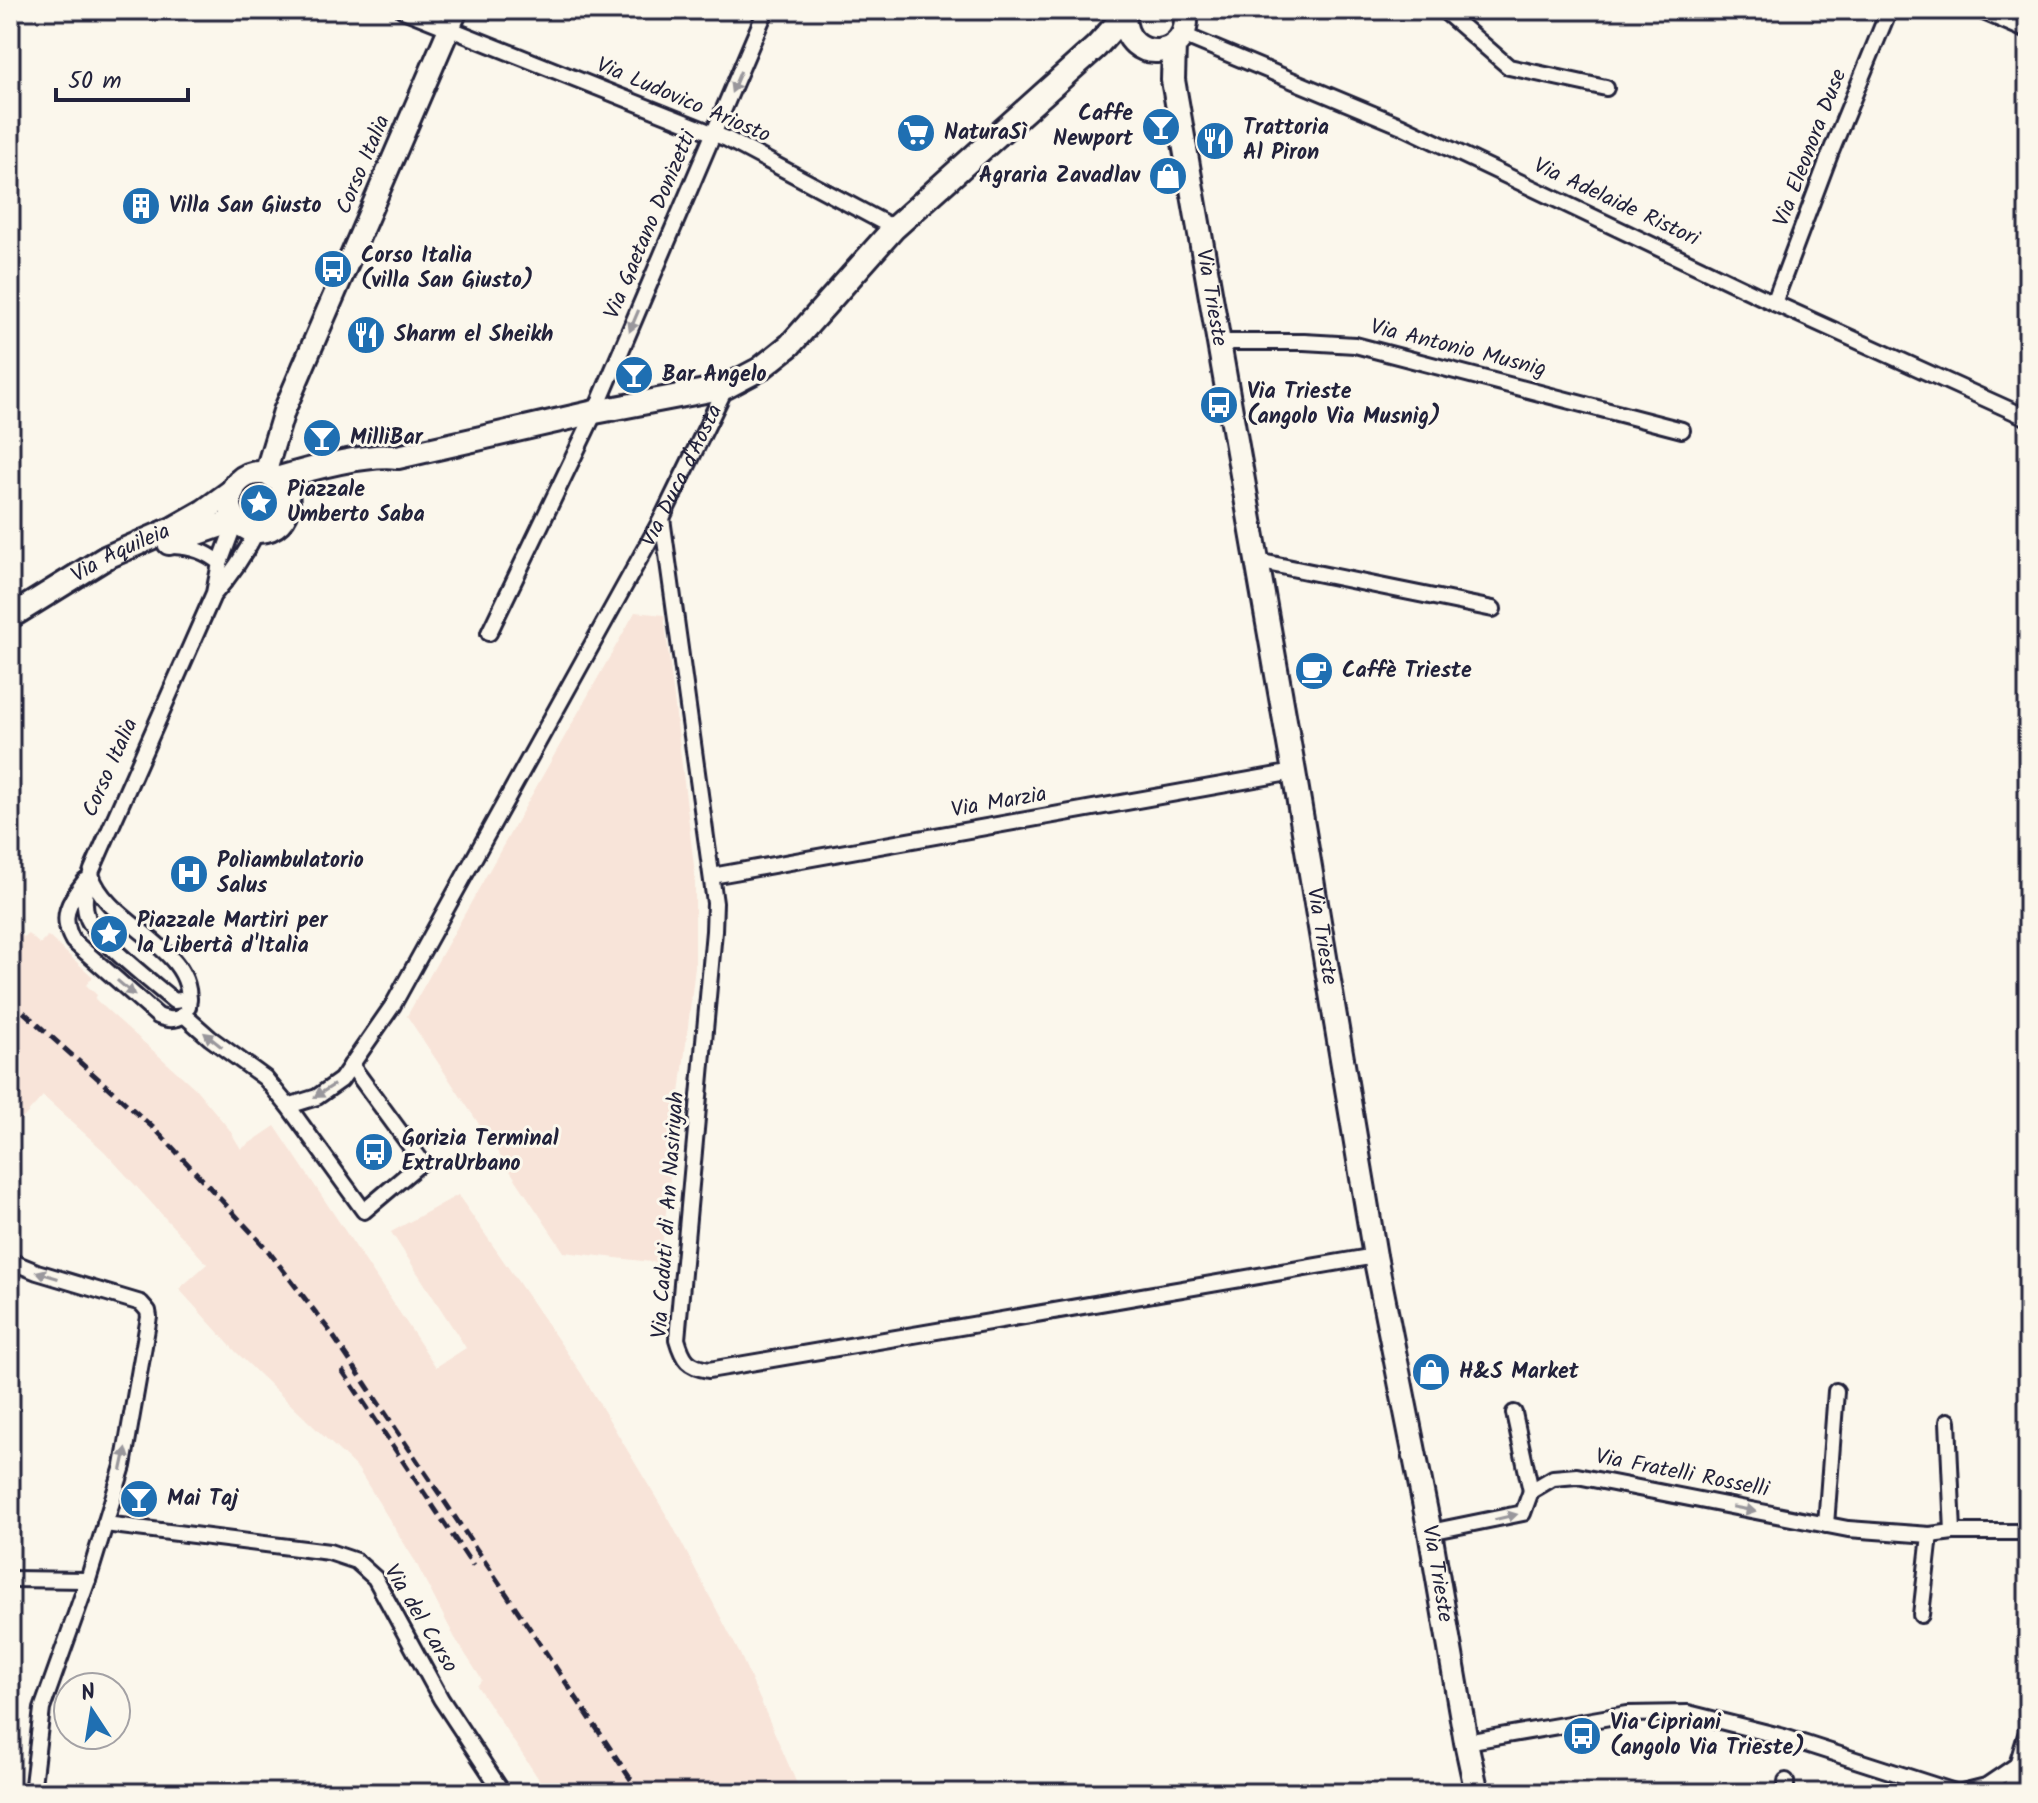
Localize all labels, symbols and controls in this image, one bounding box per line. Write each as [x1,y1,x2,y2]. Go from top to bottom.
street label: Via Ludovico Ariosto [590,48,776,154]
scale bar [56,52,188,102]
text: 50 m [68,62,122,101]
street label: Via Eleonora Duse [1765,64,1857,232]
one-way arrow [729,70,742,94]
place label: Caffe Newport [1053,97,1134,157]
bar icon: Caffe Newport [1140,106,1182,148]
street label: Corso Italia [327,110,401,220]
place label: Trattoria Al Piron [1243,111,1329,171]
supermarket icon: NaturaSì [895,112,937,154]
place label: NaturaSì [944,116,1028,151]
restaurant icon: Trattoria Al Piron [1194,120,1236,162]
street label: Via Gaetano Donizetti [595,124,707,325]
street label: Via Adelaide Ristori [1527,149,1705,257]
shop icon: Agraria Zavadlav [1147,155,1189,197]
place label: Agraria Zavadlav [979,159,1141,194]
building icon: Villa San Giusto [120,185,162,227]
place label: Villa San Giusto [169,189,322,224]
place label: Corso Italia (villa San Giusto) [361,239,533,299]
street label: Via Trieste [1185,246,1237,349]
bus stop icon: Corso Italia (villa San Giusto) [312,248,354,290]
one-way arrow [628,309,641,333]
street label: Via Antonio Musnig [1366,310,1550,388]
restaurant icon: Sharm el Sheikh [345,314,387,356]
place label: Sharm el Sheikh [394,318,553,353]
bar icon: Bar Angelo [613,354,655,396]
place label: Bar Angelo [662,358,767,393]
place label: Via Trieste (angolo Via Musnig) [1247,375,1441,435]
bus stop icon: Via Trieste (angolo Via Musnig) [1198,384,1240,426]
street label: Via Duca d'Aosta [632,399,732,554]
bar icon: MilliBar [301,417,343,459]
place label: MilliBar [350,421,424,456]
place label: Piazzale Umberto Saba [287,473,425,533]
place icon: Piazzale Umberto Saba [238,482,280,524]
street label: Via Aquileia [64,514,176,593]
cafe icon: Caffè Trieste [1293,650,1335,692]
place label: Caffè Trieste [1342,654,1472,689]
street label: Corso Italia [74,713,148,823]
street label: Via Marzia [949,777,1049,829]
place label: Poliambulatorio Salus [217,844,364,904]
hospital icon: Poliambulatorio Salus [168,853,210,895]
street label: Via Trieste [1296,885,1347,988]
place label: Piazzale Martiri per la Libertà d'Italia [137,904,329,964]
place icon: Piazzale Martiri per la Libertà d'Italia [88,913,130,955]
one-way arrow [116,979,135,997]
one-way arrow [203,1032,223,1048]
one-way arrow [313,1084,334,1099]
street label: Via Caduti di An Nasiriyah [643,1090,695,1340]
place label: Gorizia Terminal ExtraUrbano [402,1122,559,1182]
bus stop icon: Gorizia Terminal ExtraUrbano [353,1131,395,1173]
one-way arrow [34,1268,58,1281]
shop icon: H&S Market [1410,1351,1452,1393]
place label: H&S Market [1459,1355,1580,1390]
street label: Via Fratelli Rosselli [1592,1440,1772,1508]
one-way arrow [118,1447,131,1472]
bar icon: Mai Taj [118,1478,160,1520]
place label: Mai Taj [167,1482,239,1517]
one-way arrow [1732,1503,1757,1515]
one-way arrow [1494,1510,1519,1522]
street label: Via Trieste [1412,1522,1463,1625]
street label: Via del Carso [374,1558,466,1680]
north arrow [52,1671,132,1751]
text: N [78,1675,99,1712]
place label: Via Cipriani (angolo Via Trieste) [1610,1706,1805,1766]
bus stop icon: Via Cipriani (angolo Via Trieste) [1561,1715,1603,1757]

